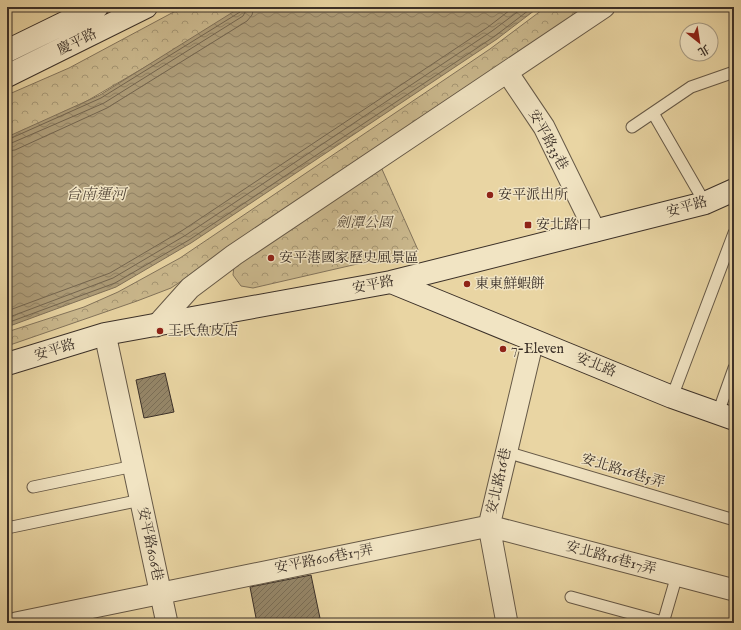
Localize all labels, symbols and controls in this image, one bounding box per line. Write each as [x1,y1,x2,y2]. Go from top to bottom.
north arrow [679,22,719,62]
street label: 慶平路 [54,25,100,59]
text: 北 [695,41,712,59]
street label: 安平路33巷 [524,107,572,173]
water label: 台南運河 [66,185,129,204]
place label: 安平派出所 [498,186,568,204]
marker: 安平派出所 [485,190,495,200]
street label: 安平路 [664,193,710,221]
park label: 劍潭公園 [336,214,394,232]
place label: 安北路口 [536,216,592,234]
marker: 安北路口 [523,220,533,230]
place label: 安平港國家歷史風景區 [279,249,419,267]
marker: 安平港國家歷史風景區 [266,253,276,263]
street label: 安平路 [351,272,395,298]
place label: 東東鮮蝦餅 [475,275,545,293]
marker: 東東鮮蝦餅 [462,279,472,289]
place label: 王氏魚皮店 [168,322,238,340]
marker: 王氏魚皮店 [155,326,165,336]
street label: 安平路 [32,335,78,365]
place label: 7-Eleven [511,340,565,358]
marker: 7-Eleven [498,344,508,354]
street label: 安北路 [573,349,619,381]
street label: 安北路16巷 [483,446,515,516]
street label: 安北路16巷5弄 [579,450,667,492]
street label: 安平路606巷 [133,506,167,582]
street label: 安北路16巷17弄 [564,537,658,579]
street label: 安平路606巷17弄 [273,541,375,577]

